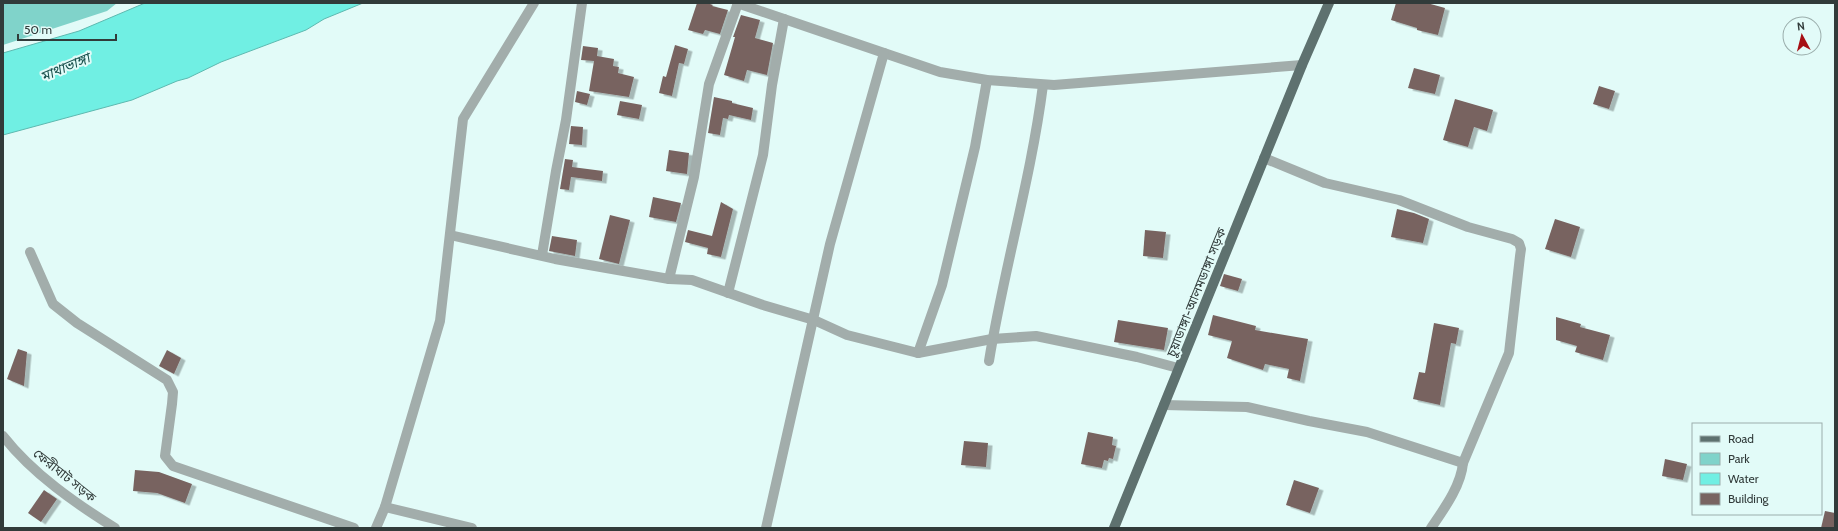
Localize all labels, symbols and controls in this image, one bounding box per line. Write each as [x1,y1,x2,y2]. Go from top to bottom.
scale bar [18,16,116,42]
north arrow [1782,16,1822,56]
text: N [1796,19,1805,33]
text: 50 m [24,22,52,37]
water label: মাথাভাঙ্গা [38,47,95,85]
street label: চুয়াডাঙ্গা-আলমডাঙ্গা সড়ক [1162,225,1231,360]
legend [1692,423,1822,515]
text: Road [1728,431,1754,446]
street label: ফেরীঘাট সড়ক [30,445,100,505]
text: Park [1728,451,1750,466]
text: Water [1728,471,1759,486]
text: Building [1728,491,1770,506]

